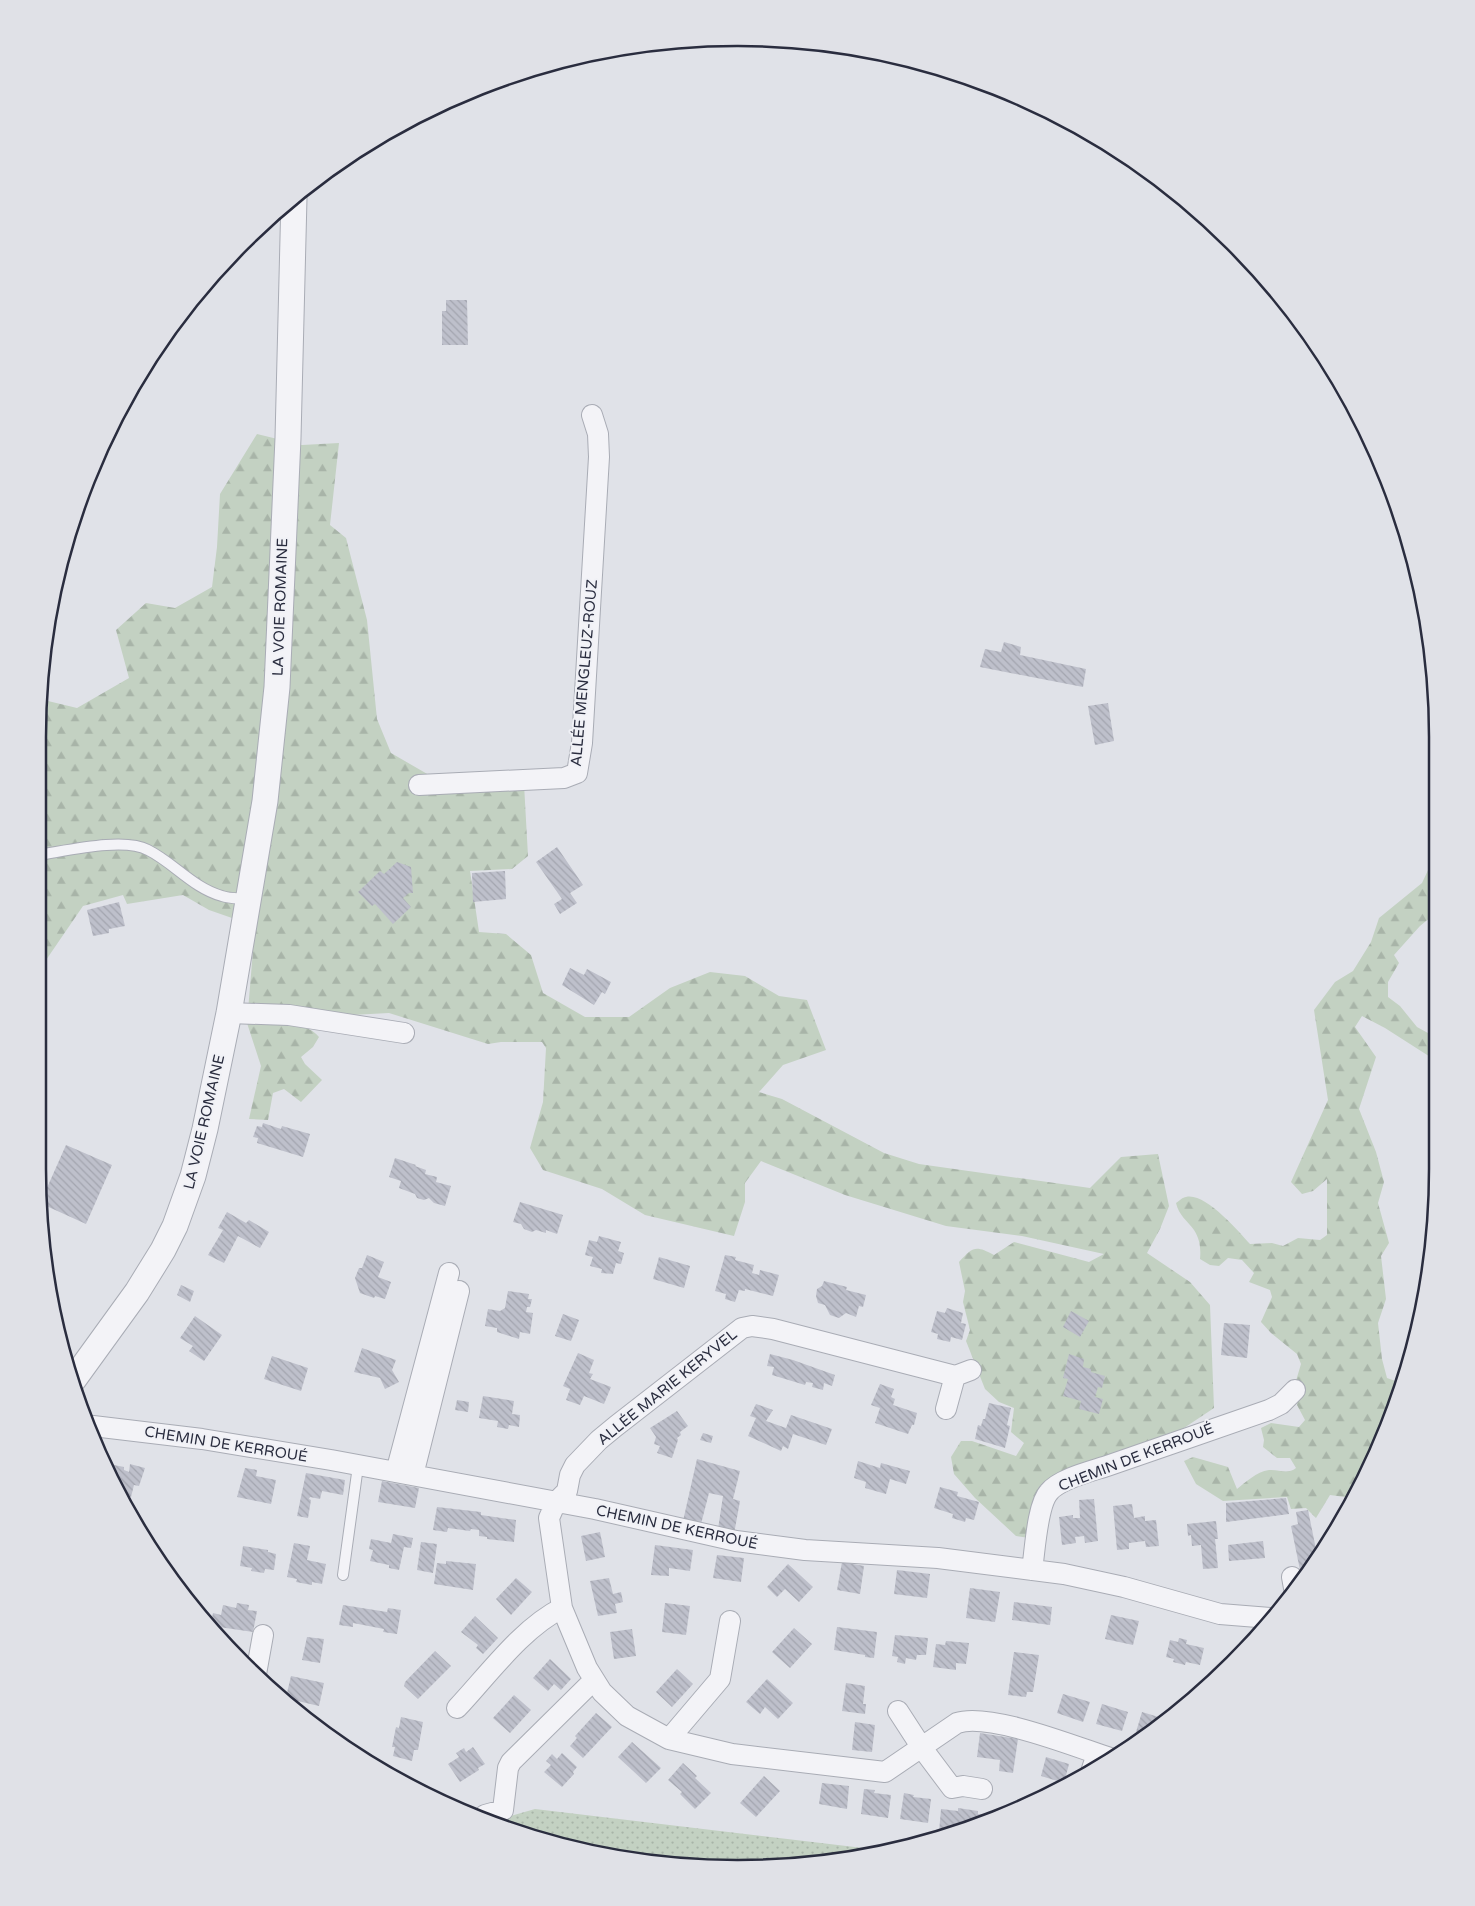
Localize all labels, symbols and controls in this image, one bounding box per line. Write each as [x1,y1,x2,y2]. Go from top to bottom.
street label: LA VOIE ROMAINE [269,538,291,676]
street label: ALLÉE MENGLEUZ-ROUZ [567,579,601,767]
street label: LA VOIE ROMAINE [180,1053,228,1191]
street label: ALLÉE MARIE KERYVEL [594,1325,741,1449]
street label: CHEMIN DE KERROUÉ [1056,1419,1216,1495]
street label: CHEMIN DE KERROUÉ [143,1422,309,1466]
street label: CHEMIN DE KERROUÉ [594,1501,760,1553]

